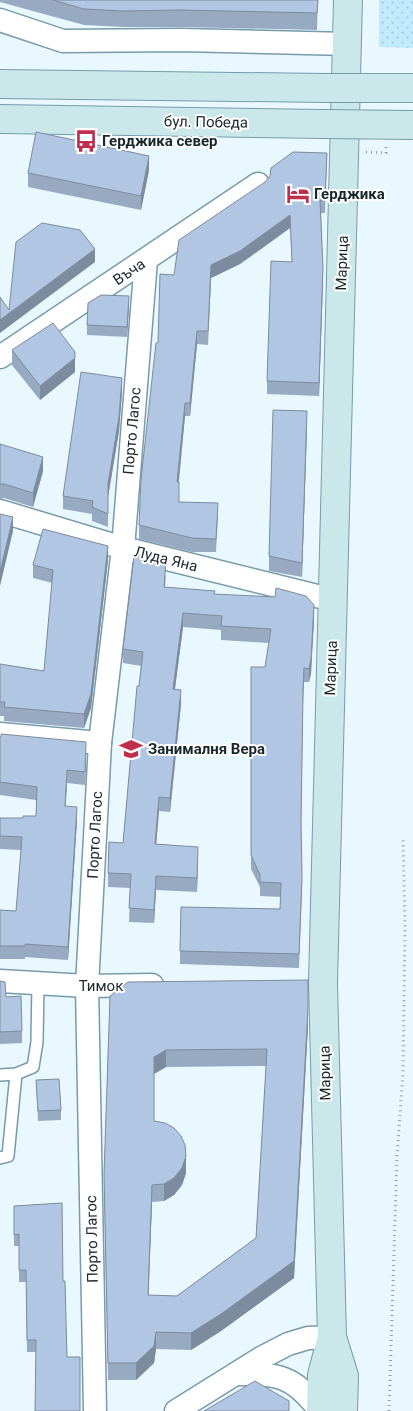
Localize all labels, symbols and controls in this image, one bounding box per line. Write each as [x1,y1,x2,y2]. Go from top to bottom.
street label: бул. Победа [164,112,248,132]
bus stop icon: Герджика север [73,128,99,154]
place label: Герджика север [102,132,217,150]
hotel icon: Герджика [285,181,311,207]
place label: Герджика [314,185,385,203]
street label: Марица [332,235,352,291]
street label: Въча [110,255,148,289]
street label: Порто Лагос [119,386,145,475]
street label: Луда Яна [132,542,200,576]
street label: Марица [321,640,341,696]
school or university icon: Занималня Вера [118,736,144,762]
place label: Занималня Вера [148,740,265,758]
street label: Порто Лагос [84,791,106,879]
street label: Тимок [79,977,123,995]
street label: Марица [316,1045,334,1101]
street label: Порто Лагос [82,1195,102,1283]

